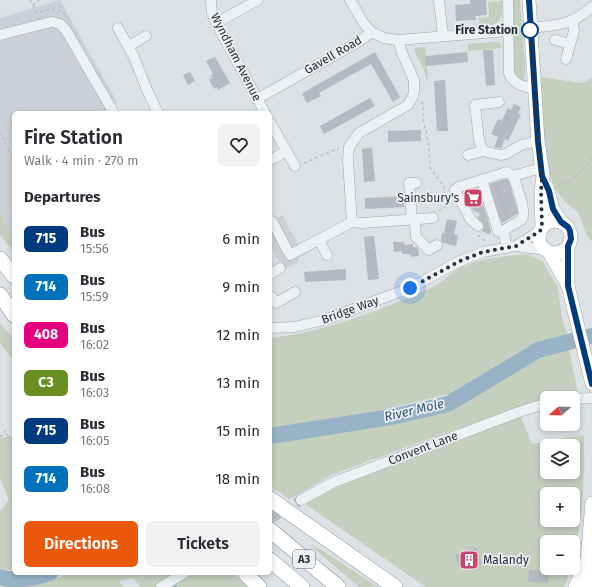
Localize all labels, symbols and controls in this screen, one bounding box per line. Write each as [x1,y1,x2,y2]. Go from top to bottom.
street label: Wyndham Avenue [208,11,264,103]
marker: Fire Station [521,21,539,39]
place label: Fire Station [455,23,518,37]
street label: Gavell Road [302,33,364,77]
button: heart [218,124,260,166]
text: Fire Station [24,126,123,149]
text: Walk · 4 min · 270 m [24,153,138,168]
supermarket icon: Sainsbury's [462,187,484,209]
text: Departures [24,188,101,206]
place label: Sainsbury's [397,191,459,205]
text: Bus [80,223,105,241]
text: 715 [36,230,56,247]
text: 6 min [222,230,260,248]
text: 15:56 [80,241,109,256]
text: Bus [80,271,105,289]
text: 714 [36,278,56,295]
text: 9 min [222,278,260,296]
your location [400,278,420,298]
text: 15:59 [80,289,108,304]
street label: Bridge Way [319,293,381,327]
text: Bus [80,319,105,337]
text: 408 [34,326,58,343]
text: 12 min [216,326,260,344]
text: 16:02 [80,337,109,352]
text: Bus [80,367,105,385]
text: C3 [38,374,54,391]
text: 13 min [216,374,260,392]
text: 16:03 [80,385,109,400]
north arrow [540,391,580,431]
map controls [540,391,580,575]
water label: River Mole [383,396,446,424]
text: Bus [80,415,105,433]
text: 715 [36,422,56,439]
text: 15 min [216,422,260,440]
street label: Convent Lane [386,428,460,468]
text: 16:05 [80,433,109,448]
button: layers [540,439,580,479]
text: Bus [80,463,105,481]
text: 714 [36,470,56,487]
text: 18 min [215,470,260,488]
text: 16:08 [80,481,110,496]
button: + [540,487,580,527]
button: Directions [24,521,138,567]
button: Tickets [146,521,260,567]
button: − [540,535,580,575]
building icon: Malandy [458,549,480,571]
road number: A3 [293,550,315,568]
place label: Malandy [483,553,529,567]

